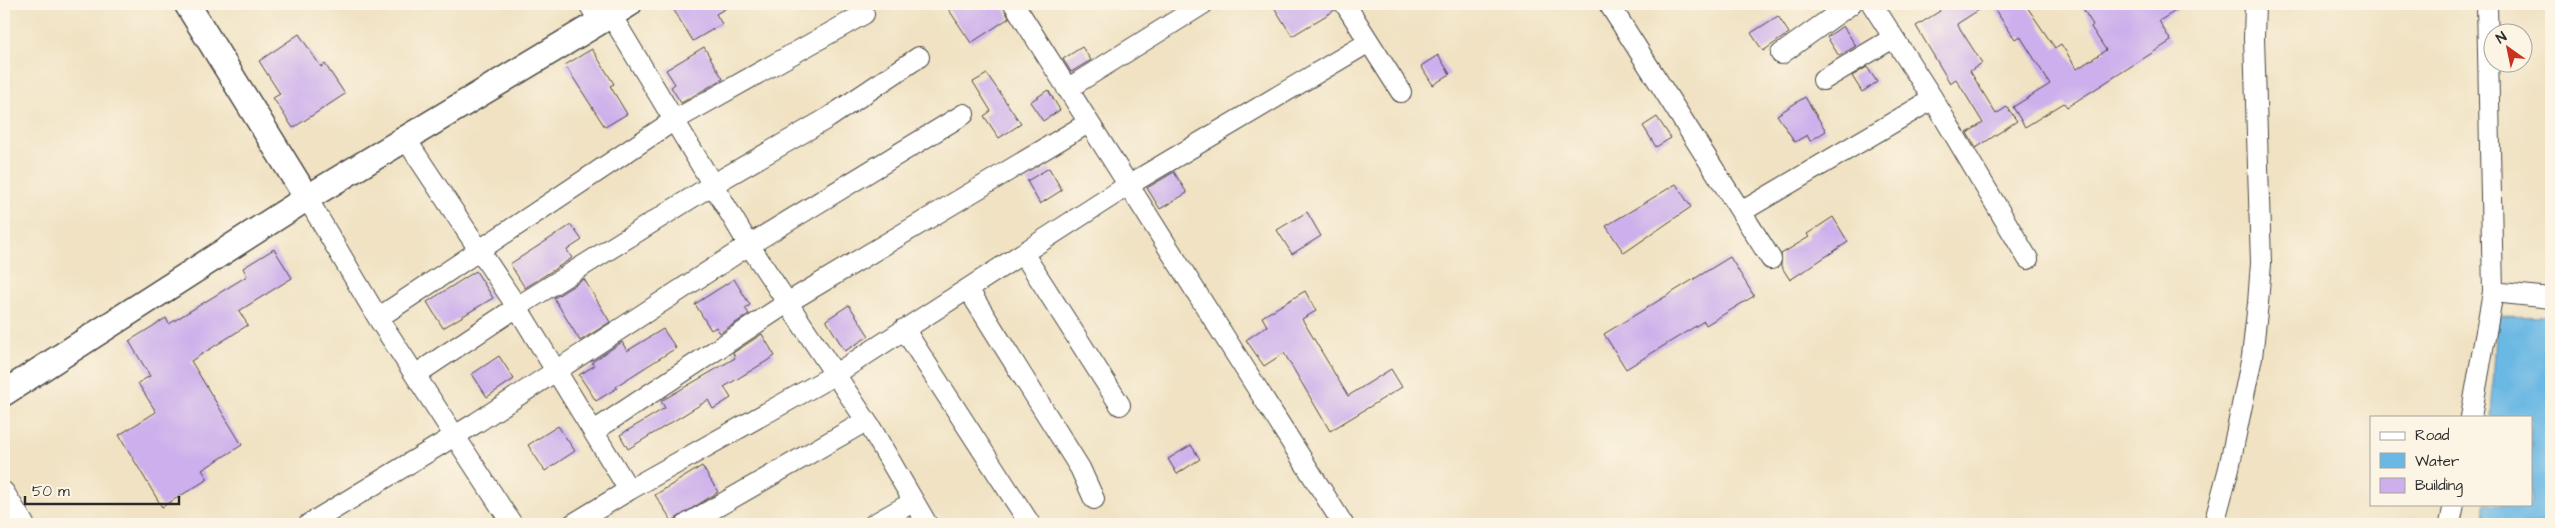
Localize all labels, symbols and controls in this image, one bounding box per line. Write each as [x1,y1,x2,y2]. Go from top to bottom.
north arrow [2482,22,2532,72]
text: N [2492,27,2511,49]
legend [2370,416,2532,506]
text: Road [2415,425,2450,446]
text: Water [2415,451,2459,472]
scale bar [25,473,179,505]
text: Building [2415,475,2463,497]
text: 50 m [32,481,70,502]

